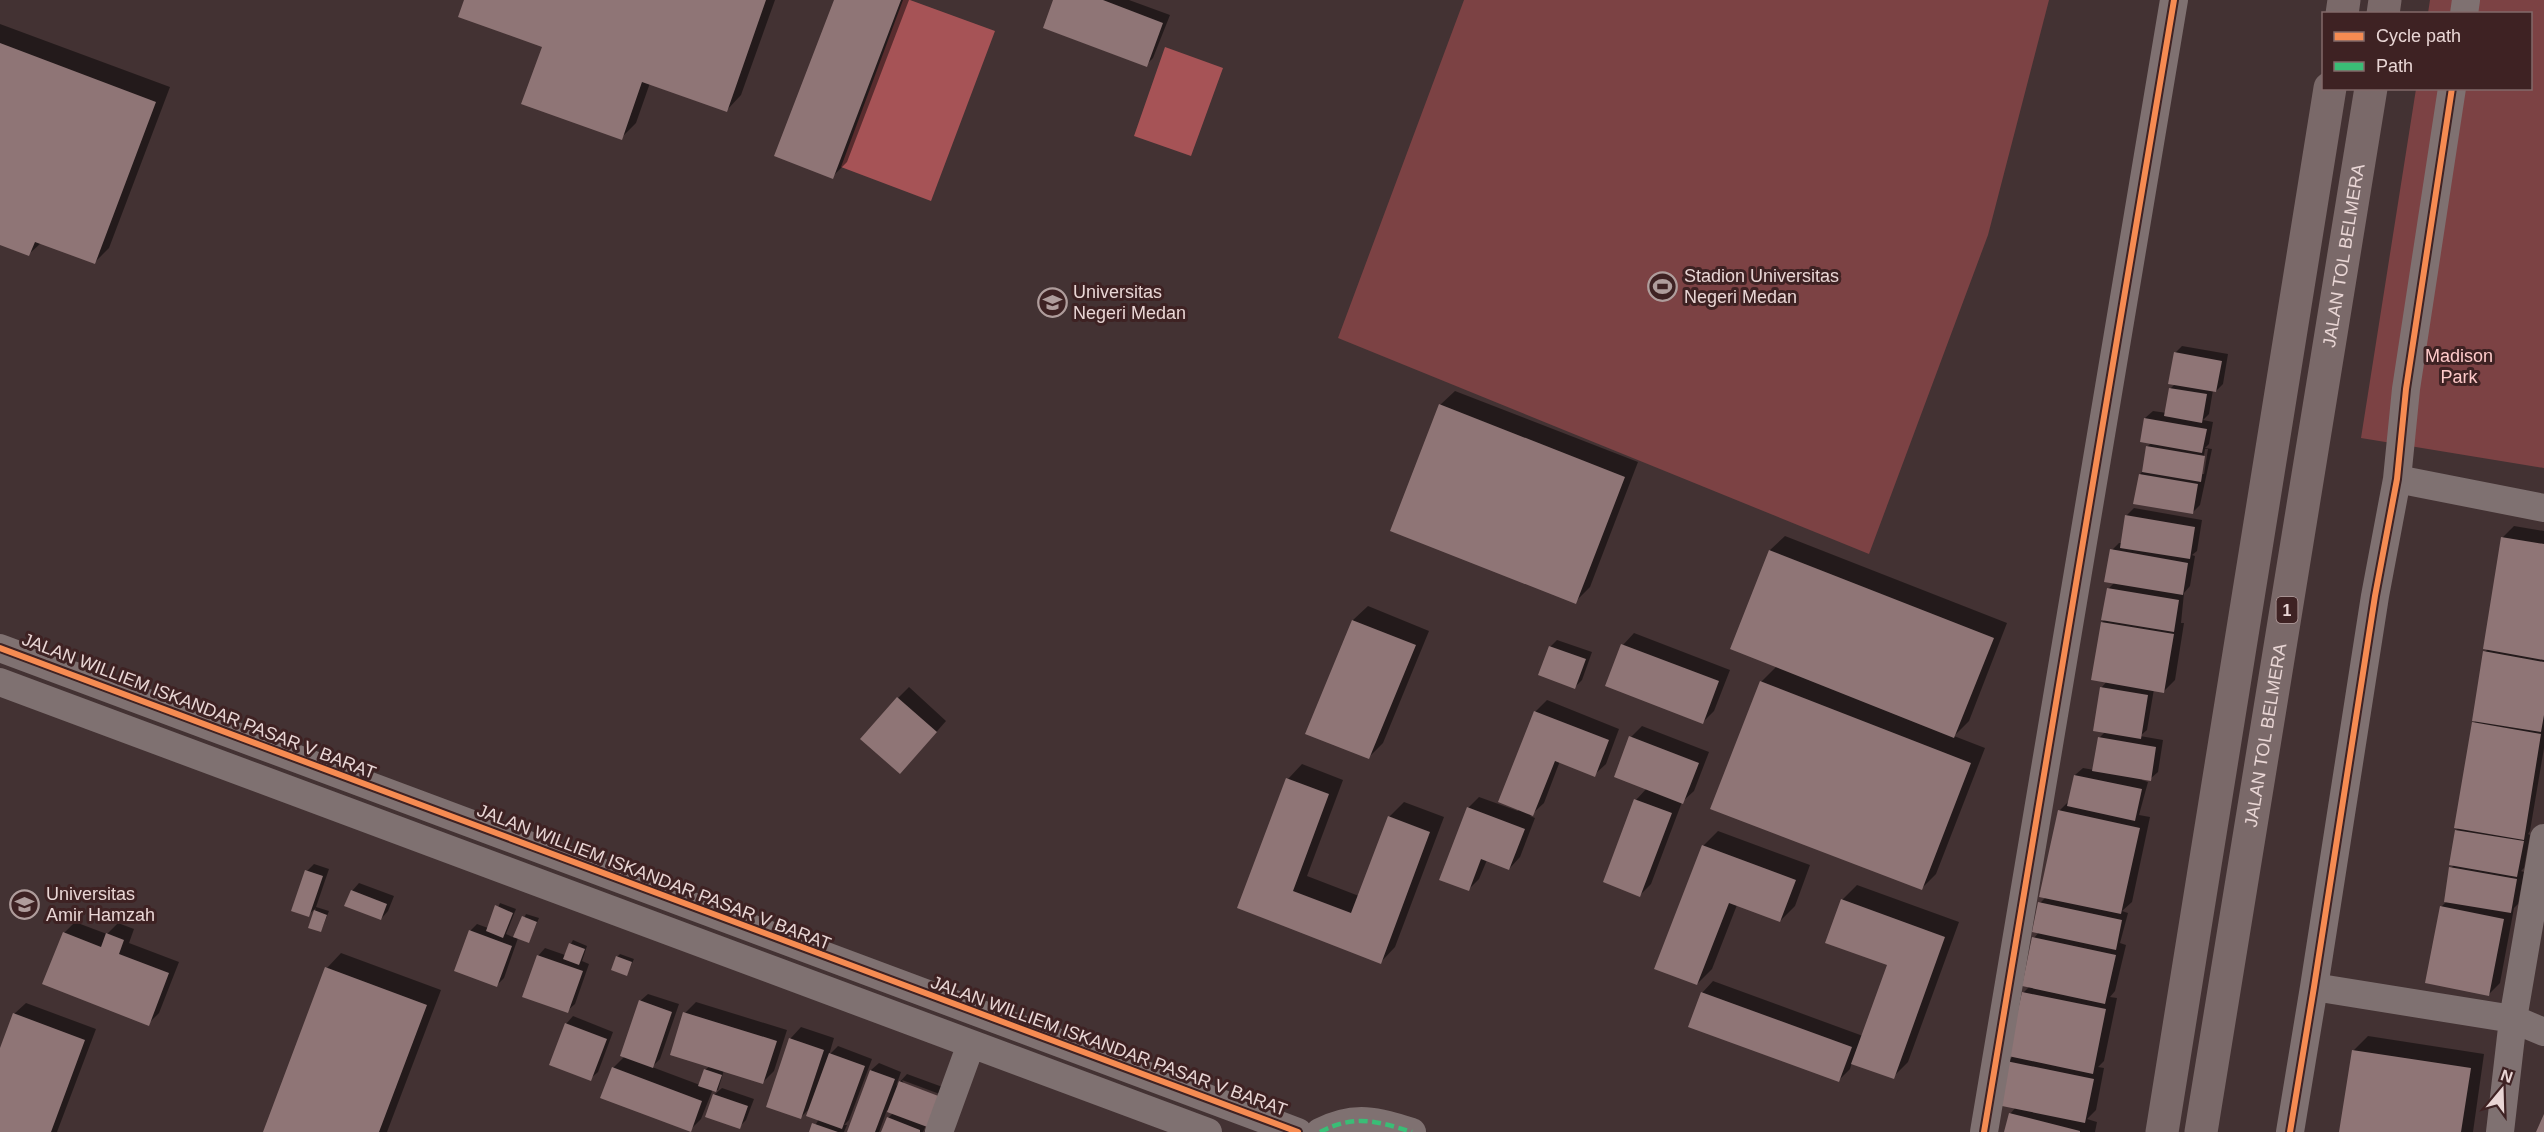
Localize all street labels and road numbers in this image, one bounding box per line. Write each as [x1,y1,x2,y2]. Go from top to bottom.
street label: JALAN TOL BELMERA [2319,162,2369,349]
road number: 1 [2276,597,2298,623]
street label: JALAN WILLIEM ISKANDAR PASAR V BARAT [19,629,379,783]
street label: JALAN TOL BELMERA [2241,642,2290,829]
street label: JALAN WILLIEM ISKANDAR PASAR V BARAT [474,800,834,954]
street label: JALAN WILLIEM ISKANDAR PASAR V BARAT [928,972,1290,1120]

